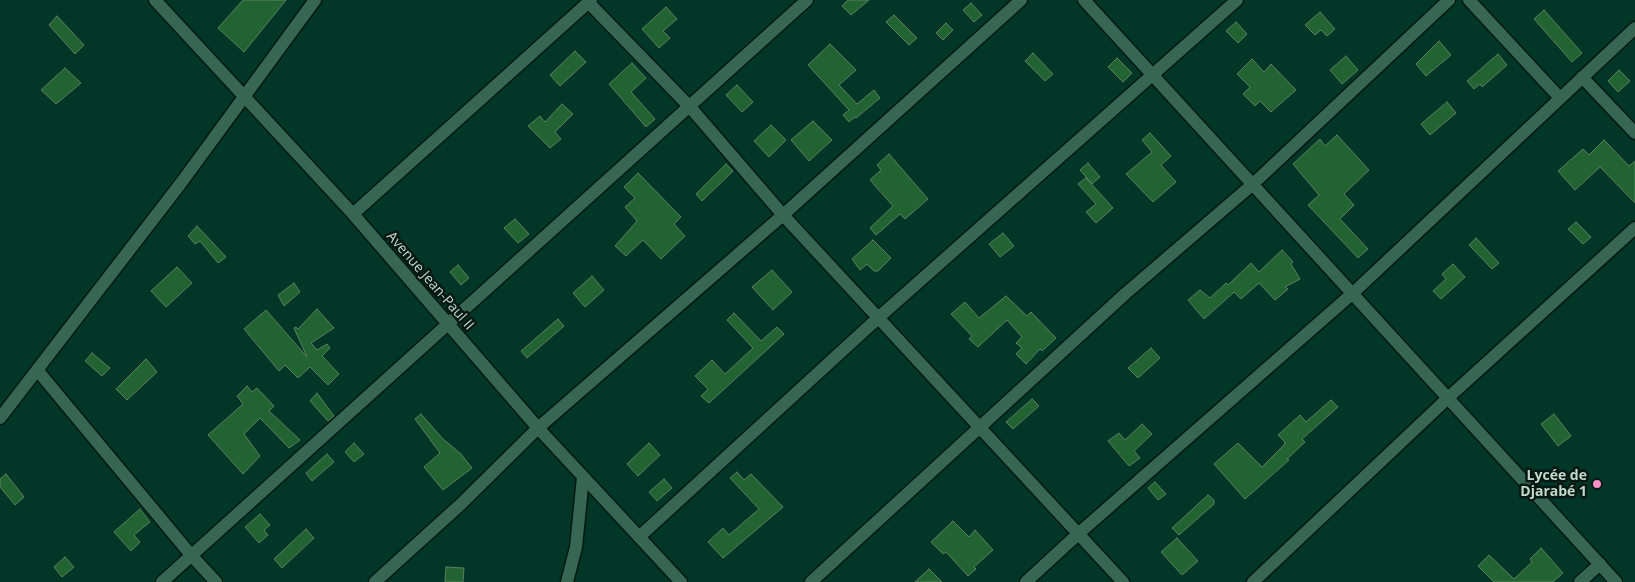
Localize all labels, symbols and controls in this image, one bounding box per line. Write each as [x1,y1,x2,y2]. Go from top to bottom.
street label: Avenue Jean-Paul II [383,228,477,334]
place label: Lycée de Djarabé 1 [1520,468,1587,501]
marker: Lycée de Djarabé 1 [1591,478,1603,490]

